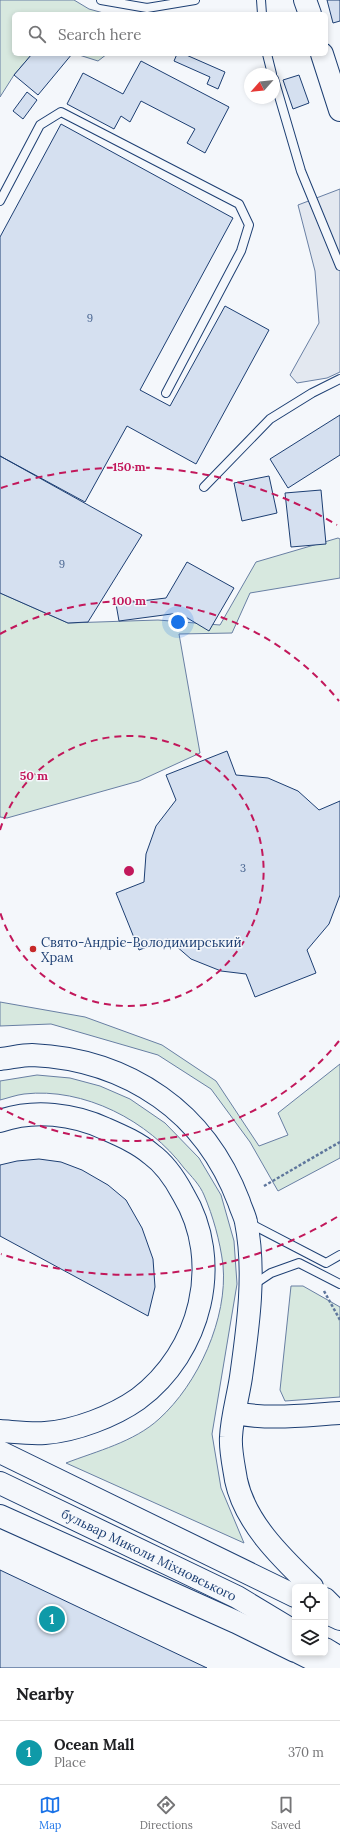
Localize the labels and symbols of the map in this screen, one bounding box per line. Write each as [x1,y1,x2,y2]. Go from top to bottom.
north arrow [244,68,280,104]
house number: 9 [87,311,93,325]
text: 150 m [112,459,146,474]
house number: 9 [59,557,65,571]
text: 100 m [112,593,146,608]
your location [168,612,188,632]
text: 50 m [20,768,48,783]
house number: 3 [240,861,246,875]
centre of rings [122,864,136,878]
place label: Свято-Андріє-Володимирський Храм [41,934,242,966]
marker: Свято-Андріє-Володимирський Храм [28,944,38,954]
street label: бульвар Миколи Міхновського [59,1505,240,1605]
pin: 1 [39,1604,65,1634]

